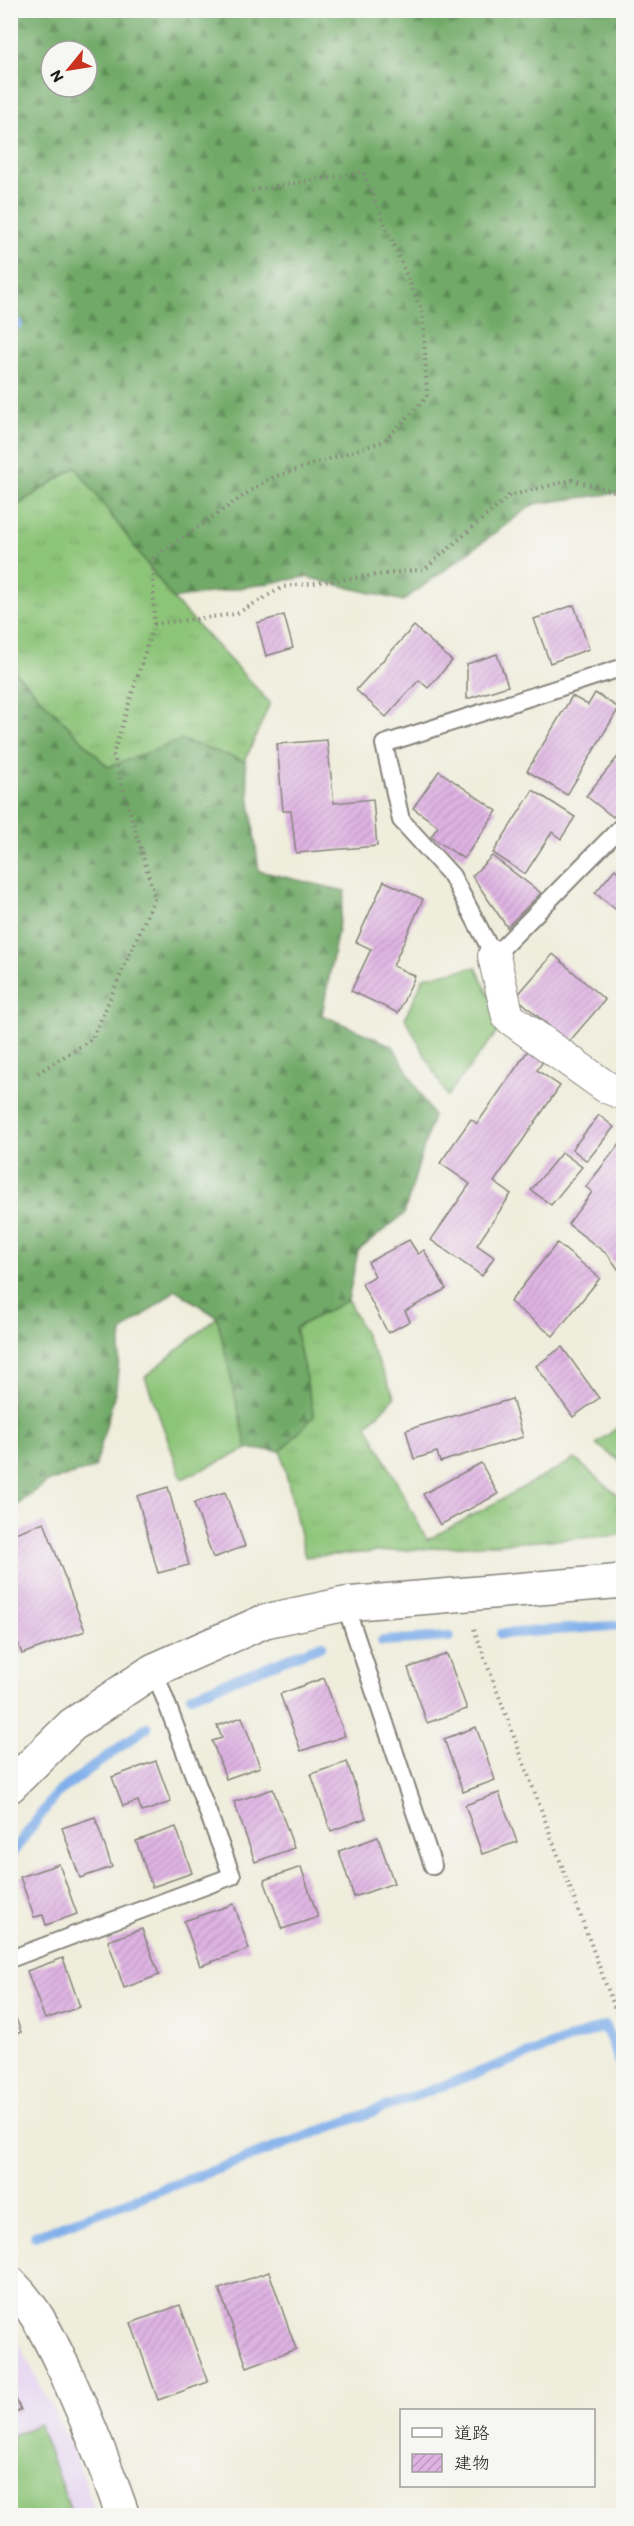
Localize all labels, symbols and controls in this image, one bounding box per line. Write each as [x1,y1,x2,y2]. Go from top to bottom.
north arrow [39,39,99,99]
text: N [46,67,67,86]
legend [400,2409,595,2487]
text: 道路 [454,2422,490,2444]
text: 建物 [454,2452,490,2474]

